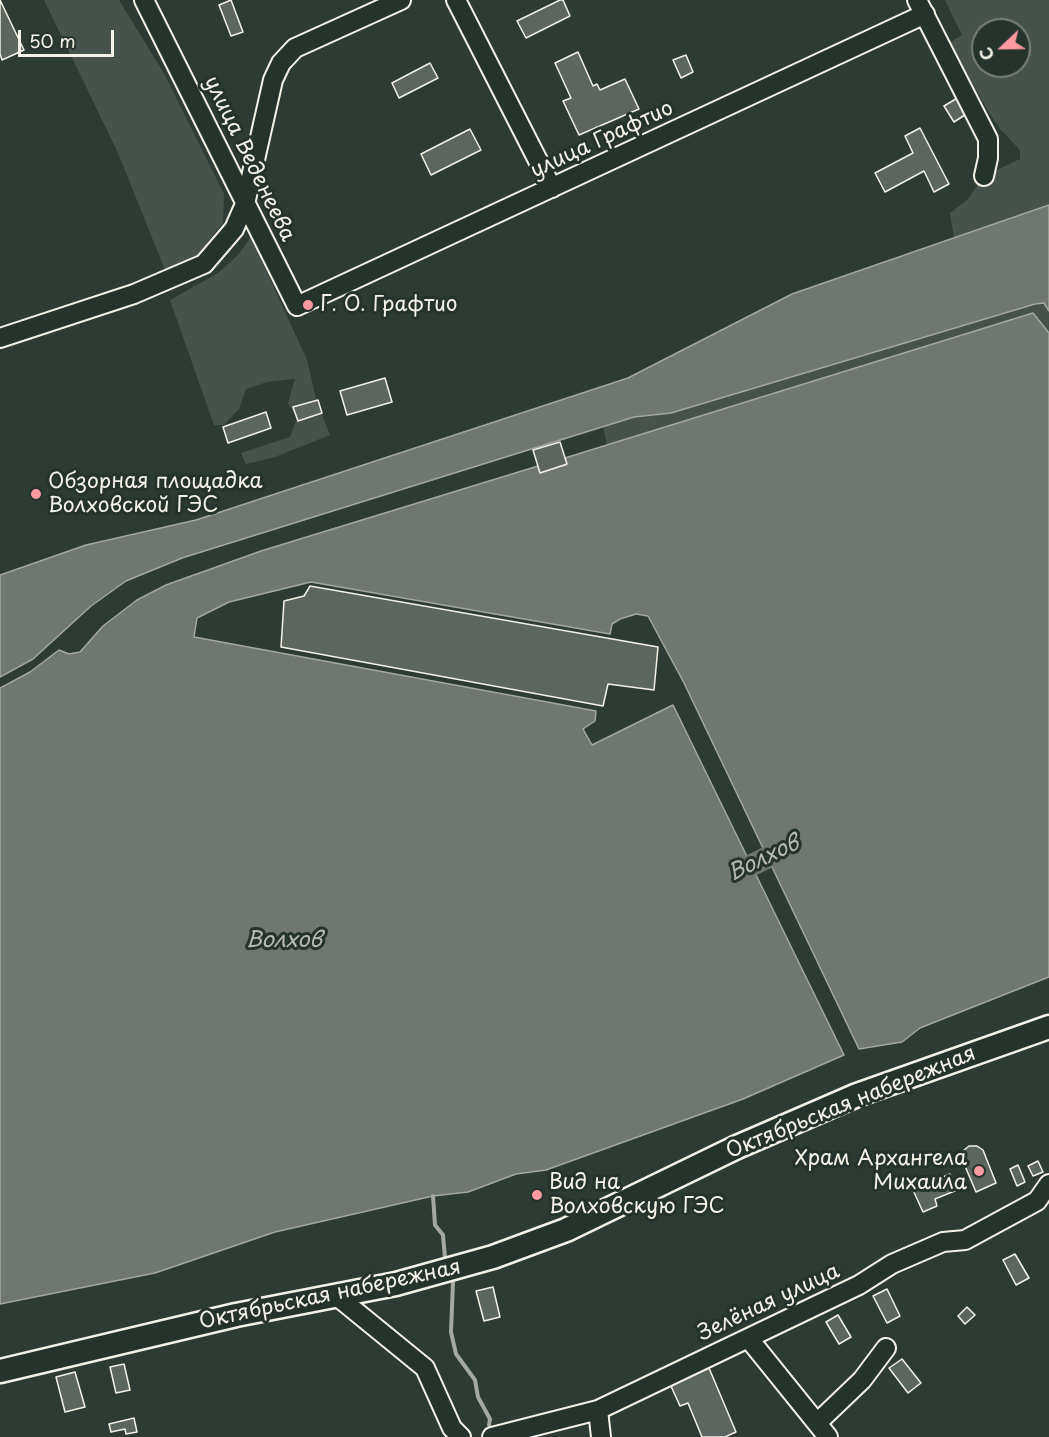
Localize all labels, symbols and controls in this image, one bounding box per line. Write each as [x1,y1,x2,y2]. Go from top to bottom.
scale bar [21,18,117,56]
north arrow [971,18,1031,78]
text: 50 m [29,27,76,54]
text: С [973,44,1000,64]
street label: улица Веденеева [198,72,300,246]
street label: улица Графтио [527,96,677,184]
place label: Г. О. Графтио [320,292,457,318]
marker: Г. О. Графтио [301,298,315,312]
place label: Обзорная площадка Волховской ГЭС [48,469,263,519]
marker: Обзорная площадка Волховской ГЭС [29,487,43,501]
water label: Волхов [724,830,804,888]
water label: Волхов [246,928,322,954]
street label: Октябрьская набережная [723,1041,979,1165]
place label: Храм Архангела Михаила [795,1146,967,1196]
marker: Храм Архангела Михаила [972,1164,986,1178]
place label: Вид на Волховскую ГЭС [549,1170,725,1220]
marker: Вид на Волховскую ГЭС [530,1188,544,1202]
street label: Октябрьская набережная [197,1255,463,1335]
street label: Зелёная улица [694,1259,844,1347]

